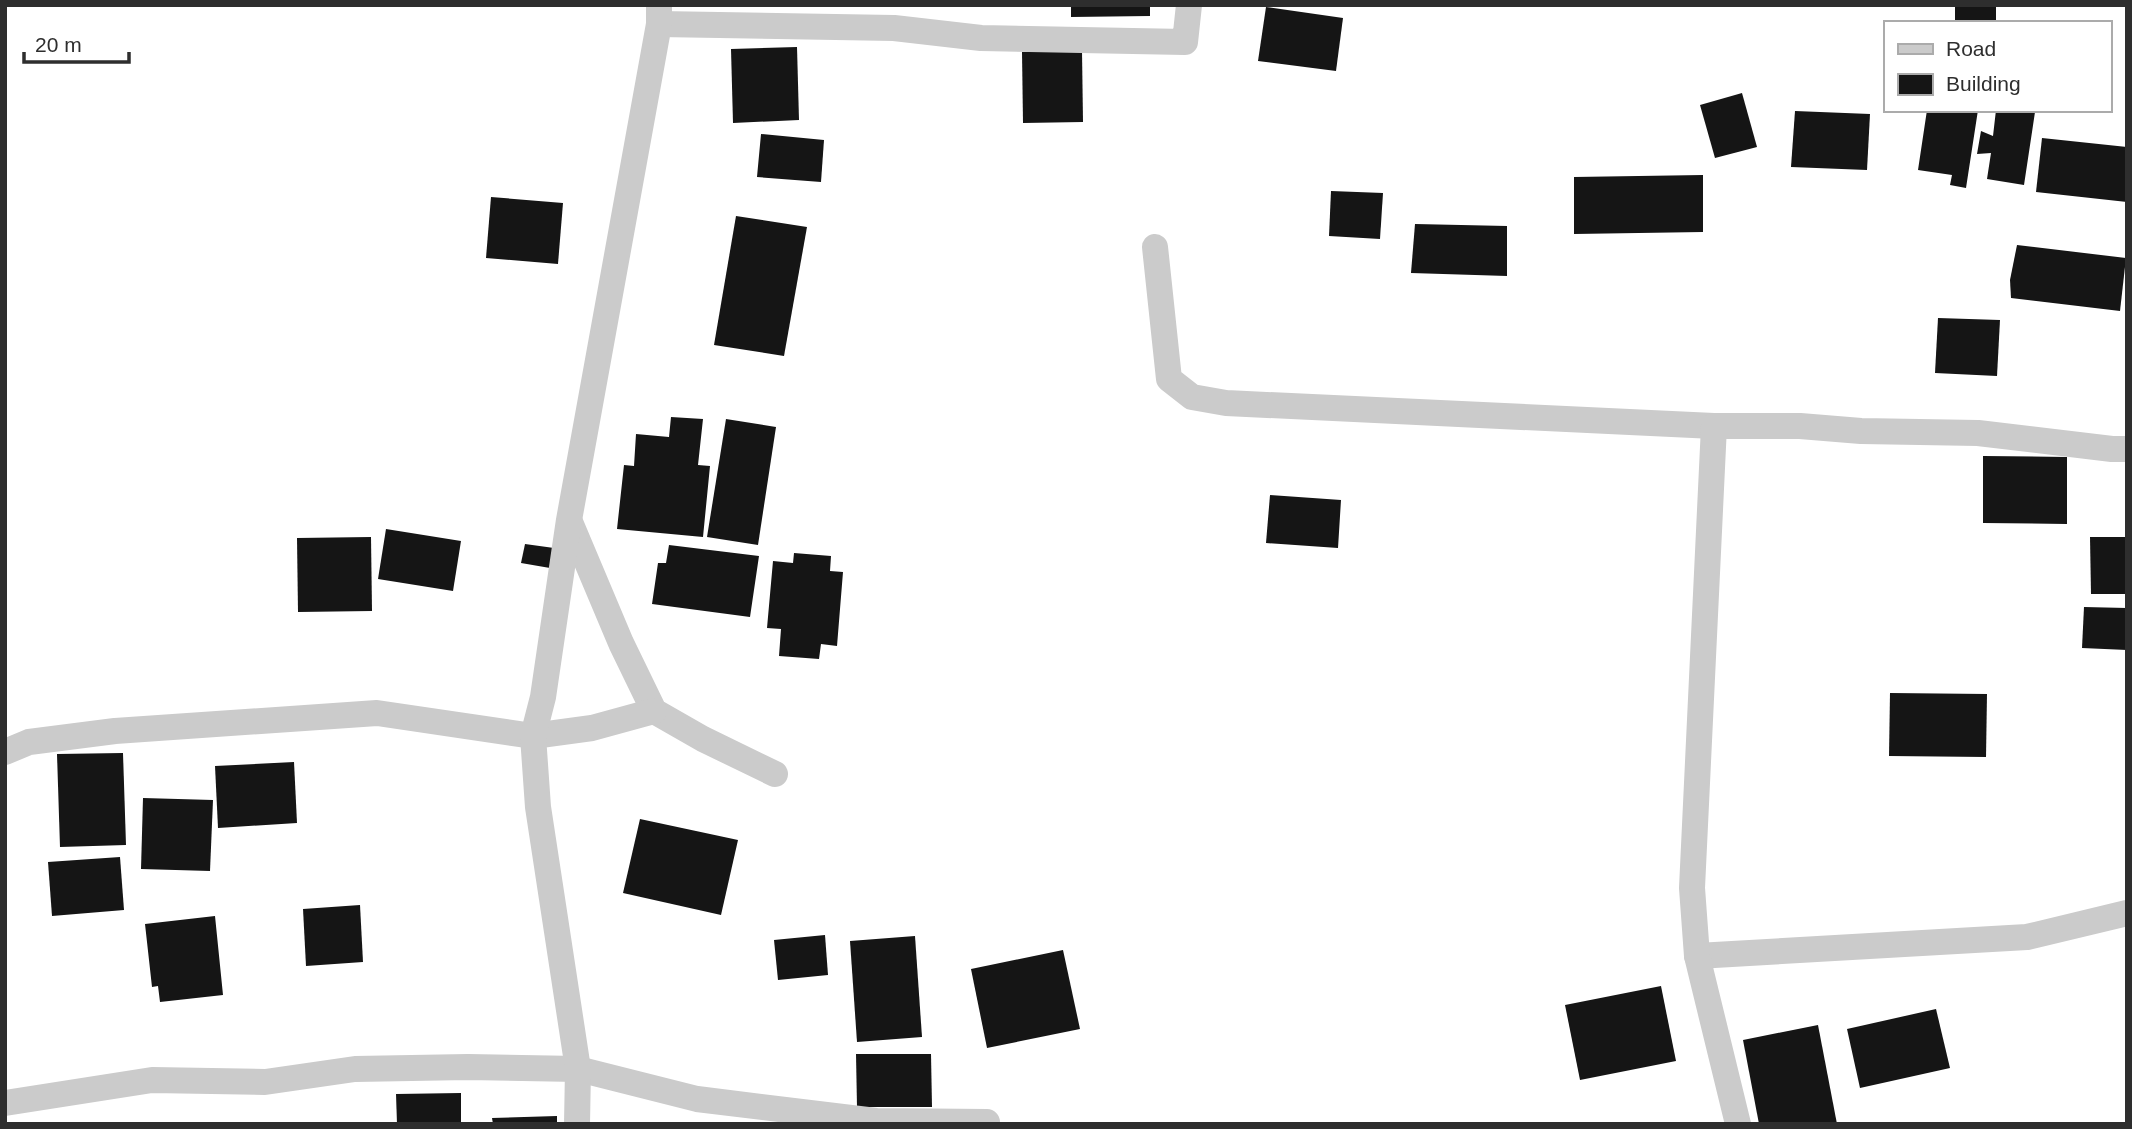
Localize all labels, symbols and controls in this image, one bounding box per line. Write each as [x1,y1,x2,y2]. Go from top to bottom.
scale bar [24,21,130,65]
legend [1884,21,2111,112]
text: 20 m [35,33,82,56]
text: Road [1946,37,1996,60]
text: Building [1946,72,2021,95]

